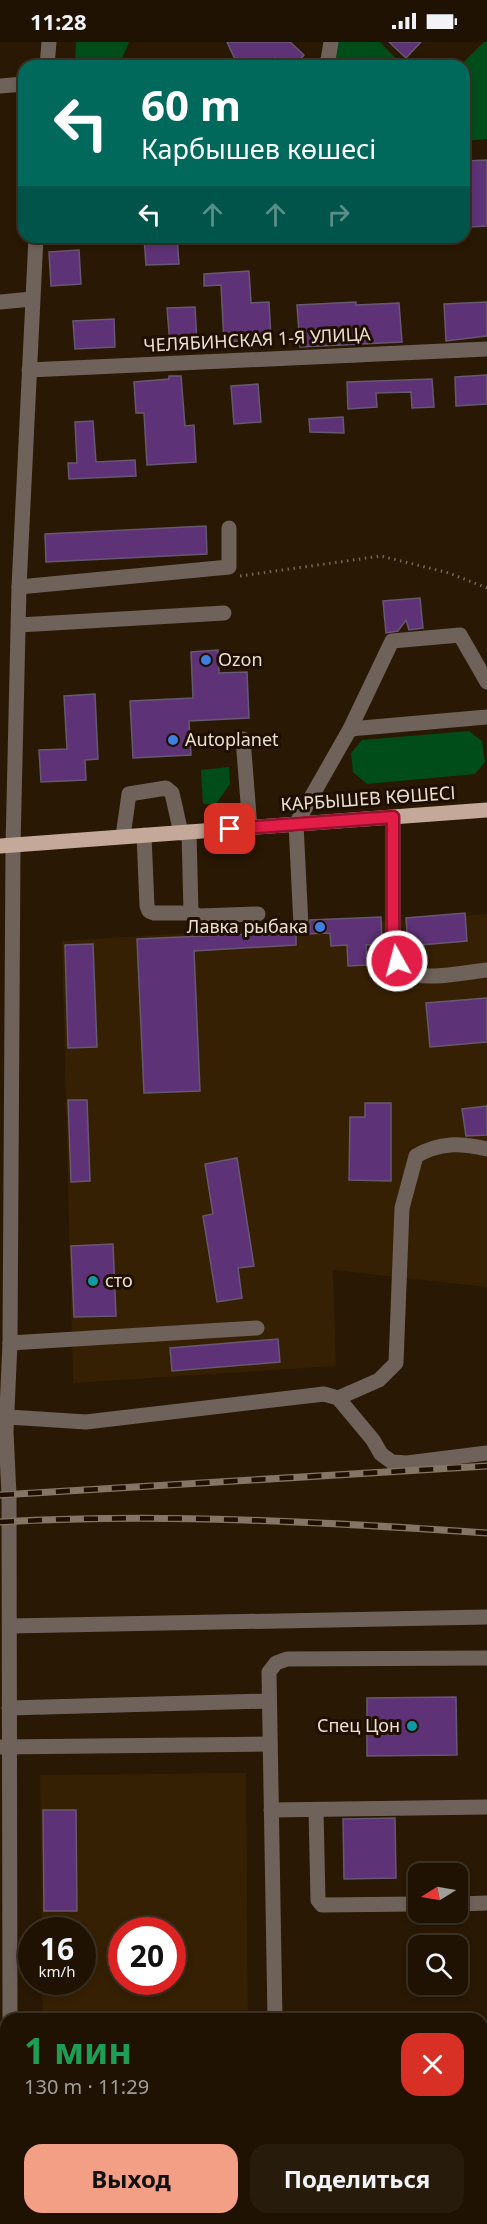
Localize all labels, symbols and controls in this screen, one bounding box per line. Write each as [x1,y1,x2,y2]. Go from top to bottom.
text: 11:28 [30,6,87,36]
text: 60 m [141,76,241,133]
icon: left [42,84,120,162]
text: Карбышев көшесі [141,130,376,167]
icon: left [133,198,166,231]
icon: ahead [196,198,229,231]
icon: ahead [259,198,292,231]
icon: right [322,198,355,231]
street label: ЧЕЛЯБИНСКАЯ 1-Я УЛИЦА [143,321,372,357]
place label: Ozon [218,647,263,671]
marker: Ozon [199,653,213,667]
place label: Autoplanet [185,727,279,751]
marker: Autoplanet [166,733,180,747]
street label: КАРБЫШЕВ КӨШЕСІ [280,780,456,816]
pin [204,803,255,854]
icon: arrive [213,812,246,845]
place label: Лавка рыбака [187,914,308,938]
marker: Лавка рыбака [313,920,327,934]
position arrow [365,929,429,993]
place label: сто [105,1268,133,1292]
marker: сто [86,1274,100,1288]
place label: Спец Цон [317,1713,400,1737]
marker: Спец Цон [405,1719,419,1733]
north arrow [408,1863,468,1923]
map controls [408,1863,468,1995]
speed limit sign: 20 [108,1917,186,1995]
text: 16 [40,1928,74,1969]
button: search [408,1935,468,1995]
text: km/h [39,1961,75,1981]
text: 1 мин [24,2026,132,2075]
button: close [401,2033,464,2096]
text: 130 m · 11:29 [24,2073,149,2100]
button: Выход [24,2144,238,2213]
button: Поделиться [250,2144,464,2213]

